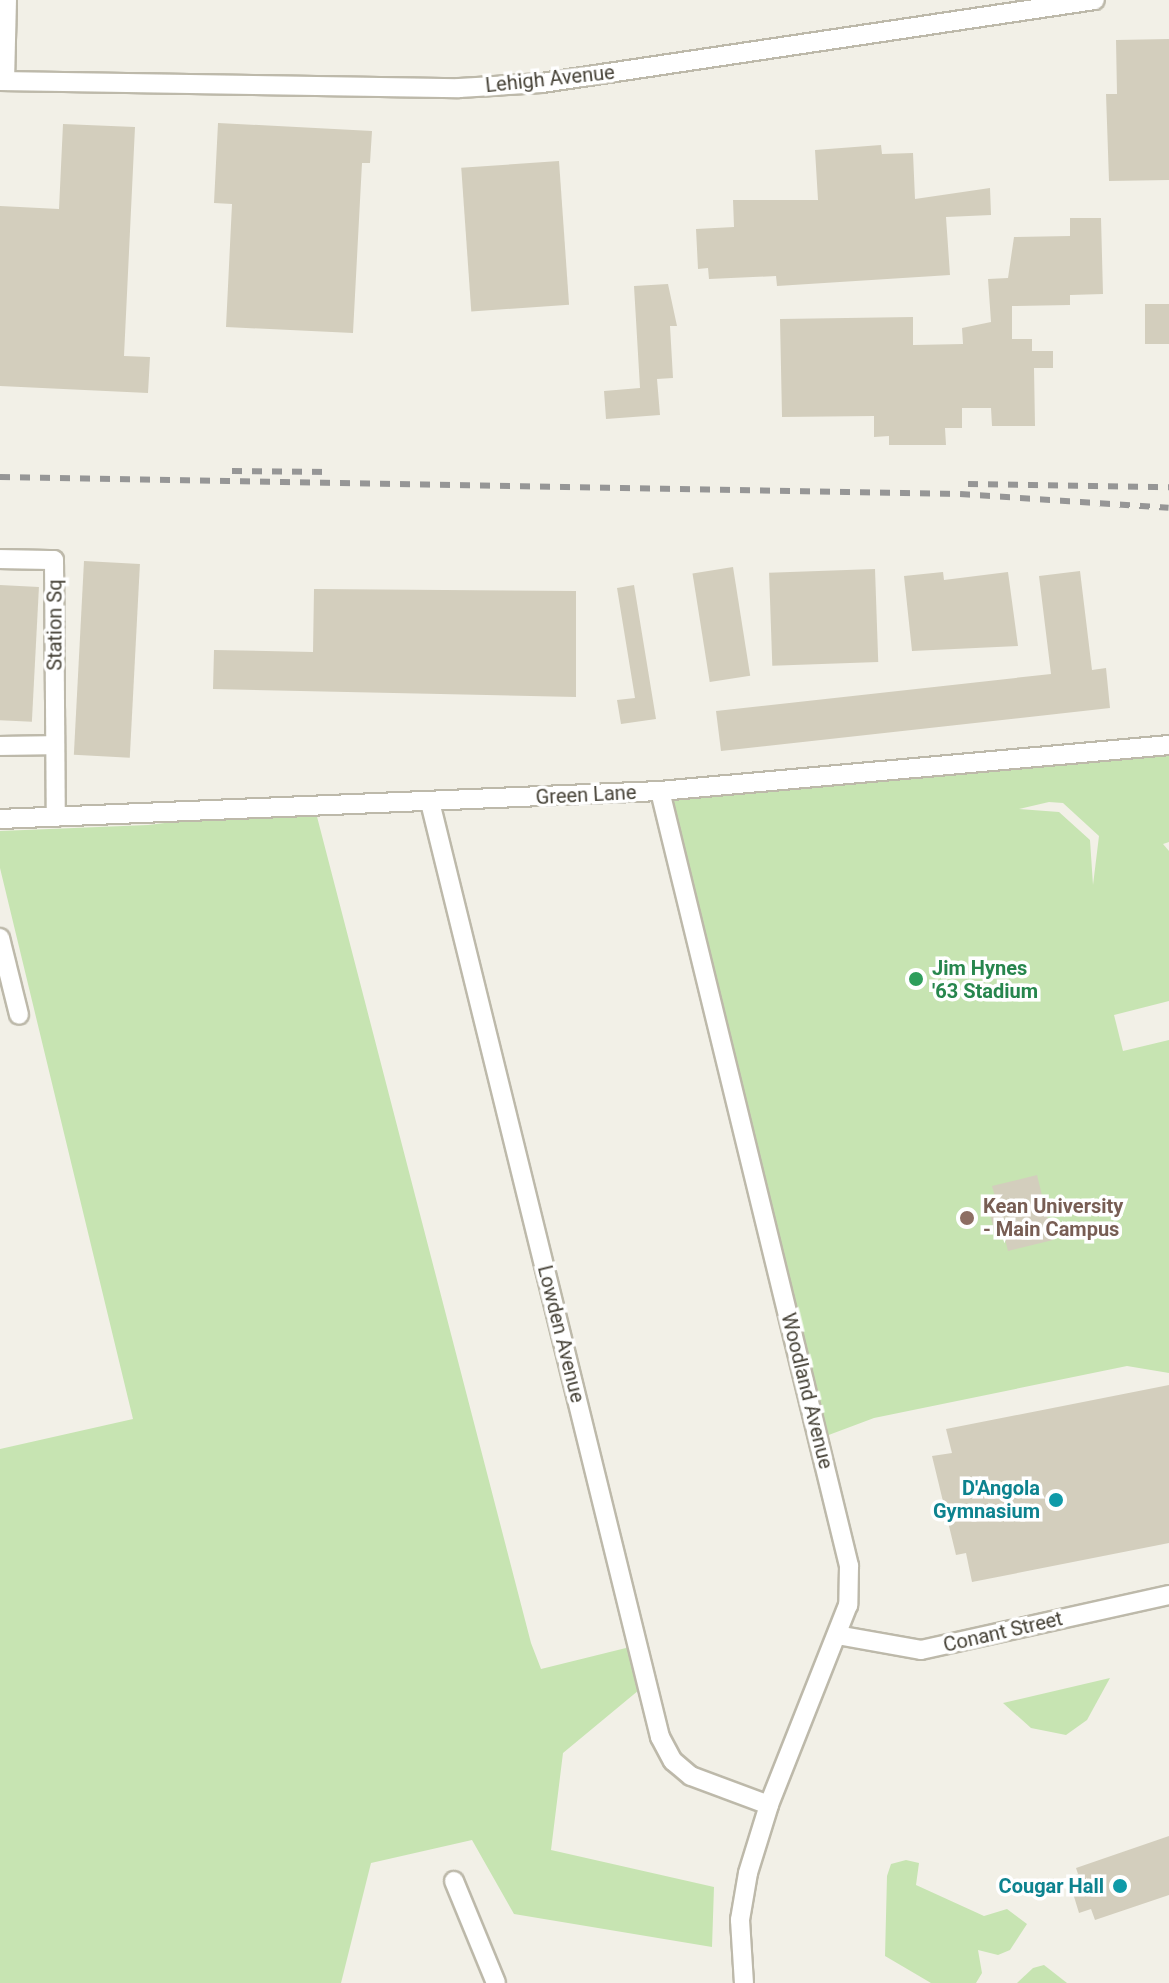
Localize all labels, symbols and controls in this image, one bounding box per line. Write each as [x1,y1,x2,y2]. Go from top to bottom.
street label: Lehigh Avenue [484,60,616,98]
street label: Station Sq [43,579,67,671]
street label: Green Lane [535,780,637,810]
place label: Jim Hynes '63 Stadium [932,956,1038,1003]
marker: Jim Hynes '63 Stadium [907,970,925,988]
place label: Kean University - Main Campus [983,1194,1123,1241]
marker: Kean University - Main Campus [958,1209,976,1227]
street label: Lowden Avenue [532,1263,590,1405]
street label: Woodland Avenue [776,1310,838,1472]
place label: D'Angola Gymnasium [933,1476,1040,1523]
marker: D'Angola Gymnasium [1047,1491,1065,1509]
street label: Conant Street [941,1607,1065,1657]
place label: Cougar Hall [999,1874,1104,1898]
marker: Cougar Hall [1111,1877,1129,1895]

